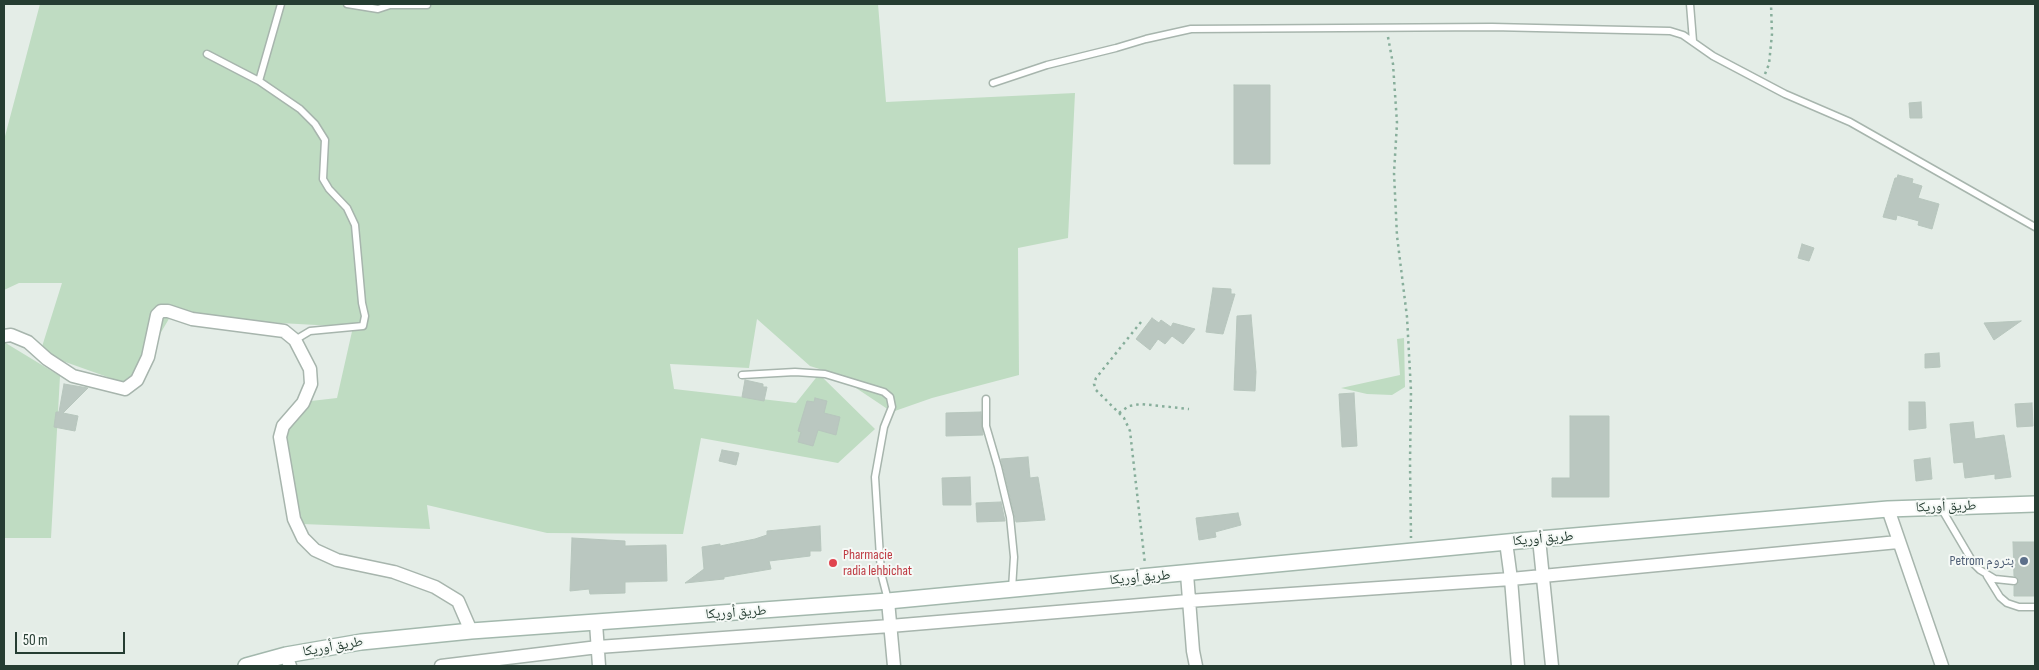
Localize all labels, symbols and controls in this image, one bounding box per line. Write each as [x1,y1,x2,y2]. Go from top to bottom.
street label: طريق أوريكا [1915,498,1977,516]
street label: طريق أوريكا [1512,528,1574,550]
place label: Pharmacie radia lehbichat [843,547,912,580]
place label: Petrom بتروم [1949,553,2014,569]
marker: Petrom بتروم [2018,555,2030,567]
marker: Pharmacie radia lehbichat [827,557,839,569]
street label: طريق أوريكا [1109,567,1171,589]
street label: طريق أوريكا [705,602,767,624]
scale bar [18,622,128,654]
text: 50 m [23,631,48,650]
street label: طريق أوريكا [302,633,364,661]

